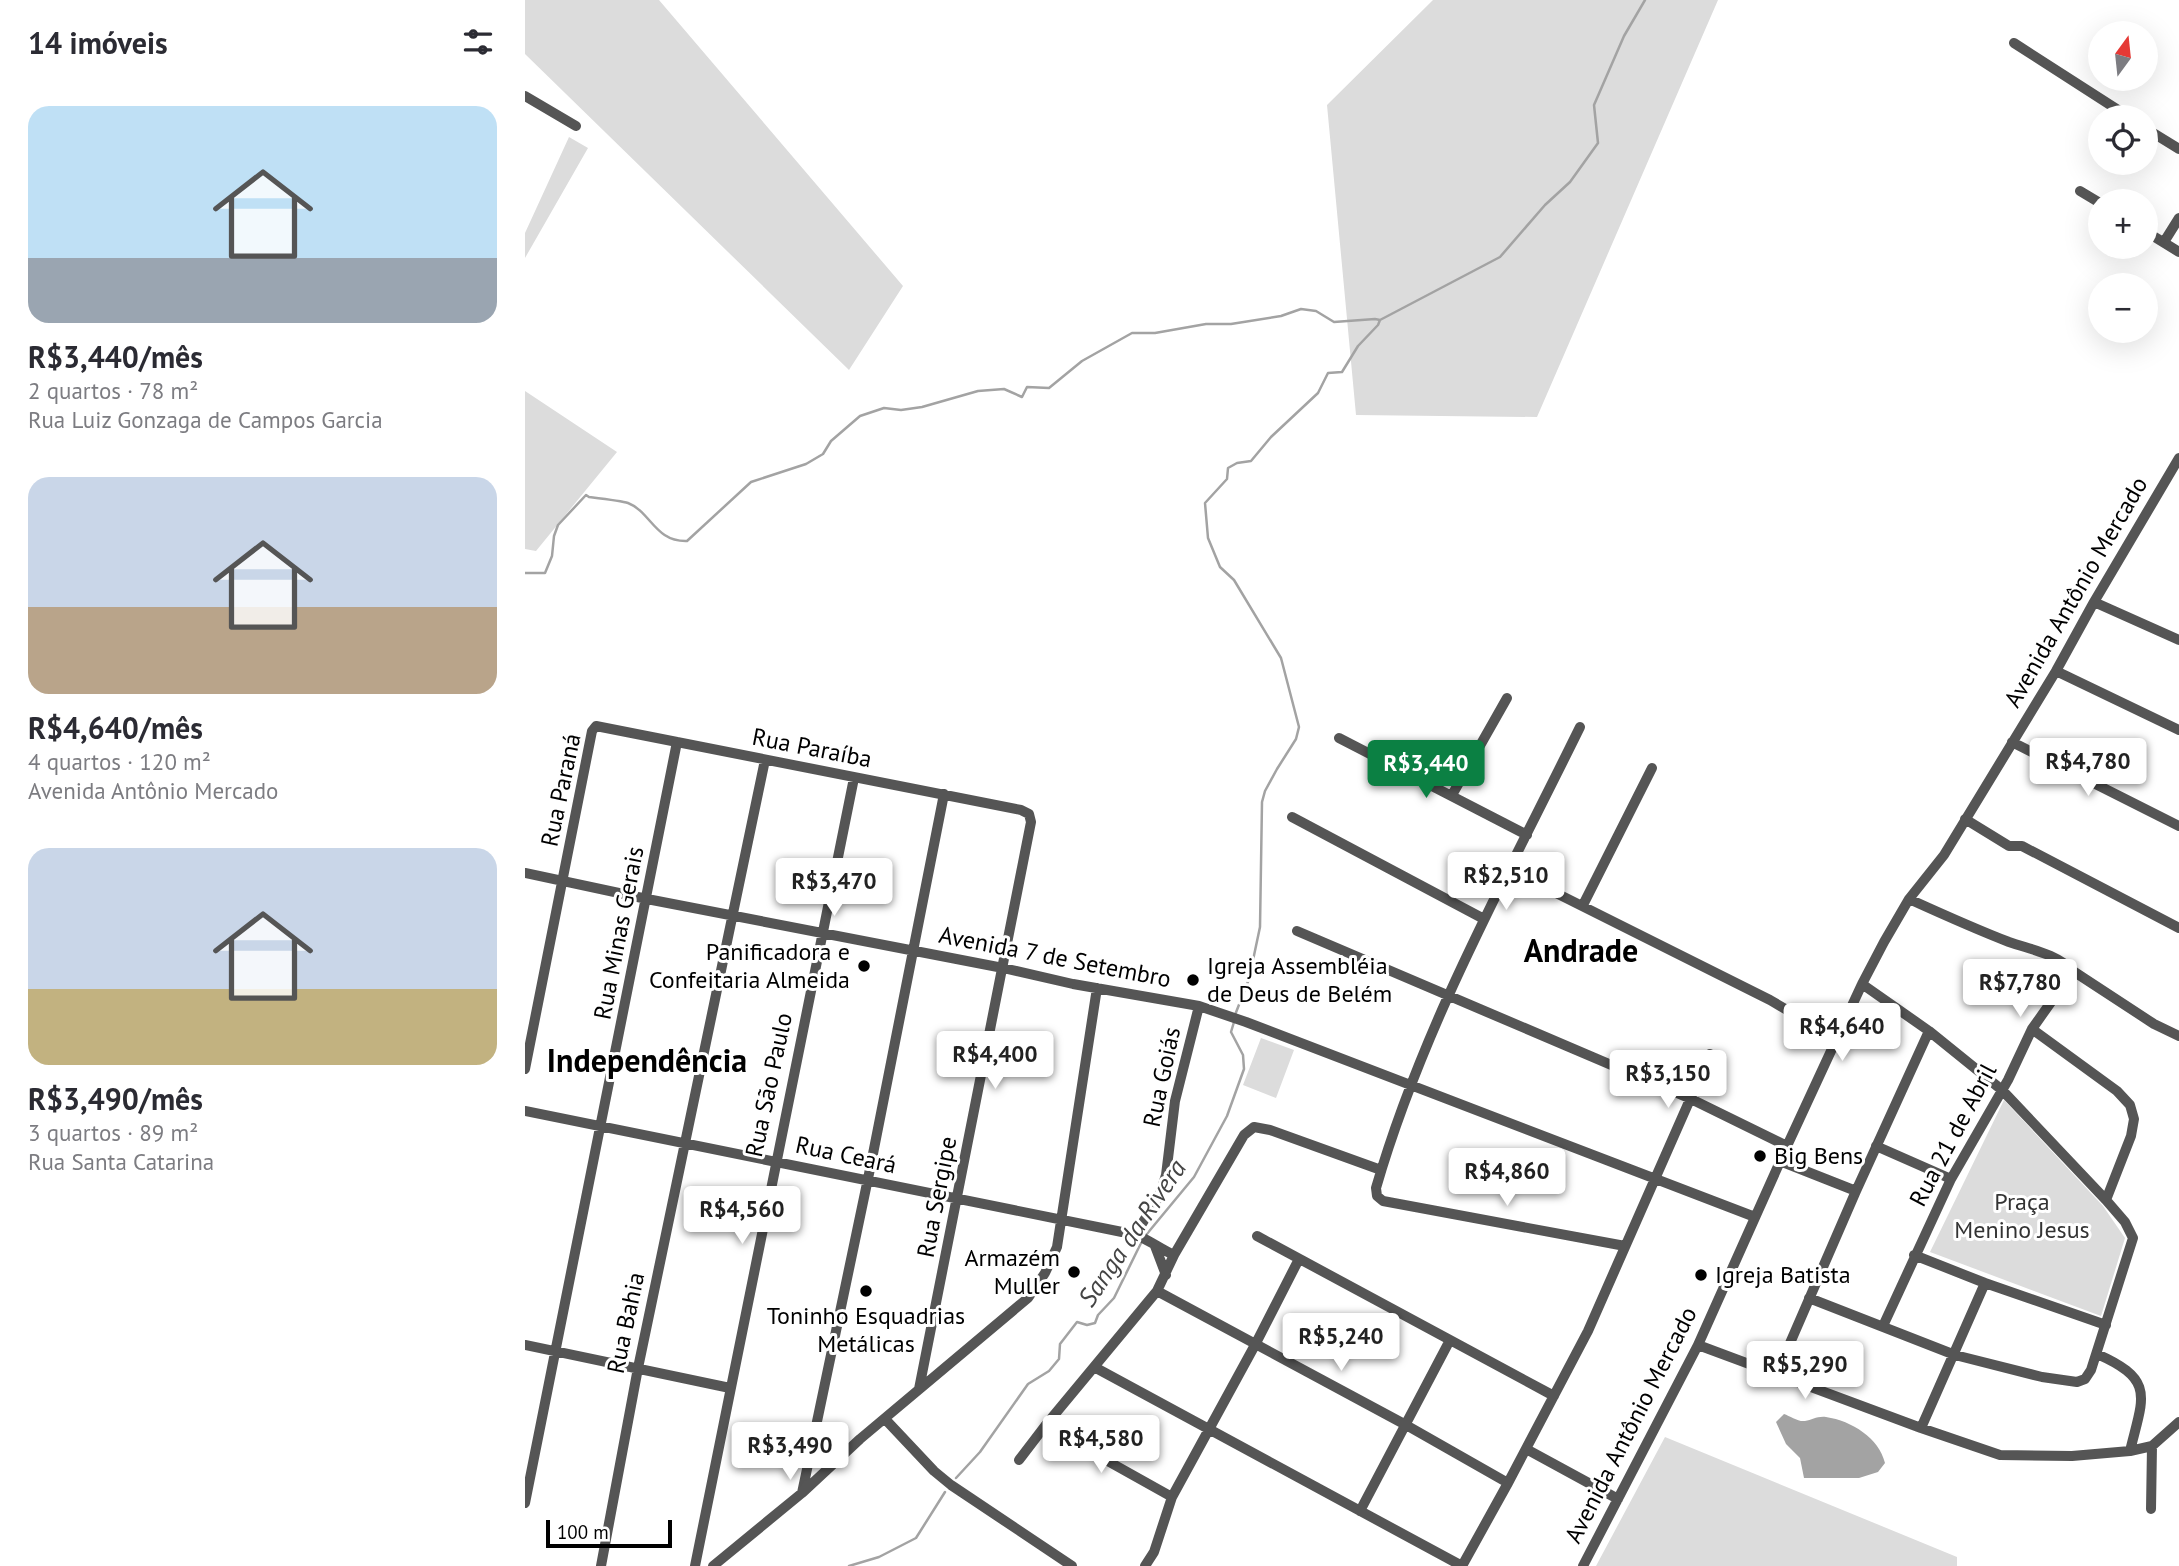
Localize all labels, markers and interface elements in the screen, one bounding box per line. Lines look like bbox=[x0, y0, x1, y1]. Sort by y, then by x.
north arrow bbox=[2088, 21, 2158, 91]
map controls bbox=[2088, 21, 2158, 343]
text: 14 imóveis bbox=[28, 23, 168, 62]
icon: filters bbox=[459, 23, 497, 61]
button: locate bbox=[2088, 105, 2158, 175]
icon: home bbox=[200, 151, 326, 277]
button: + bbox=[2088, 189, 2158, 259]
button: − bbox=[2088, 273, 2158, 343]
text: R$3,440/mês bbox=[28, 337, 203, 376]
text: 2 quartos · 78 m² bbox=[28, 376, 198, 405]
text: Rua Luiz Gonzaga de Campos Garcia bbox=[28, 405, 383, 434]
street label: Avenida Antônio Mercado bbox=[1997, 471, 2154, 713]
icon: home bbox=[200, 522, 326, 648]
text: R$4,640/mês bbox=[28, 708, 203, 747]
street label: Rua Paraíba bbox=[750, 721, 875, 774]
street label: Rua Paraná bbox=[533, 730, 588, 849]
pin: R$4,780 bbox=[2023, 738, 2153, 798]
pin: R$3,440 bbox=[1361, 740, 1491, 800]
text: R$4,780 bbox=[2046, 746, 2130, 775]
text: 4 quartos · 120 m² bbox=[28, 747, 211, 776]
text: R$3,440 bbox=[1384, 748, 1468, 777]
text: Avenida Antônio Mercado bbox=[28, 776, 278, 805]
street label: Rua Minas Gerais bbox=[587, 844, 650, 1022]
pin: R$2,510 bbox=[1441, 852, 1571, 912]
pin: R$3,470 bbox=[769, 858, 899, 918]
text: R$2,510 bbox=[1464, 860, 1548, 889]
text: R$3,470 bbox=[792, 866, 876, 895]
icon: home bbox=[200, 893, 326, 1019]
street label: Avenida 7 de Setembro bbox=[936, 919, 1174, 994]
district label: Andrade bbox=[1524, 929, 1638, 971]
place label: Panificadora e Confeitaria Almeida bbox=[649, 936, 850, 995]
place label: Igreja Assembléia de Deus de Belém bbox=[1207, 950, 1392, 1009]
marker: Panificadora e Confeitaria Almeida bbox=[856, 958, 872, 974]
pin: R$7,780 bbox=[1955, 960, 2085, 1019]
text: R$7,780 bbox=[1979, 967, 2061, 996]
marker: Igreja Assembléia de Deus de Belém bbox=[1185, 972, 1201, 988]
pin: R$4,640 bbox=[1777, 1004, 1907, 1063]
street label: Rua São Paulo bbox=[738, 1010, 799, 1160]
text: R$4,640 bbox=[1800, 1011, 1884, 1040]
street label: Rua Goiás bbox=[1136, 1024, 1187, 1130]
pin: R$4,400 bbox=[930, 1032, 1060, 1091]
district label: Independência bbox=[547, 1039, 747, 1081]
text: R$4,400 bbox=[953, 1039, 1037, 1068]
pin: R$3,150 bbox=[1603, 1050, 1733, 1110]
text: R$3,150 bbox=[1626, 1058, 1710, 1087]
street label: Rua 21 de Abril bbox=[1902, 1058, 2003, 1211]
text: R$3,490/mês bbox=[28, 1079, 203, 1118]
text: 3 quartos · 89 m² bbox=[28, 1118, 198, 1147]
street label: Rua Ceará bbox=[793, 1129, 899, 1180]
street label: Rua Sergipe bbox=[910, 1134, 963, 1260]
place label: Big Bens bbox=[1774, 1140, 1863, 1171]
text: Rua Santa Catarina bbox=[28, 1147, 214, 1176]
pin: R$4,860 bbox=[1442, 1148, 1572, 1208]
marker: Big Bens bbox=[1752, 1148, 1768, 1164]
water label: Sanga da Rivera bbox=[1070, 1153, 1193, 1313]
text: R$4,860 bbox=[1465, 1156, 1549, 1185]
pin: R$4,560 bbox=[677, 1186, 807, 1246]
park label: Praça Menino Jesus bbox=[1954, 1186, 2090, 1245]
text: R$4,560 bbox=[700, 1194, 784, 1223]
place label: Armazém Muller bbox=[964, 1242, 1060, 1301]
place label: Igreja Batista bbox=[1715, 1259, 1851, 1290]
marker: Armazém Muller bbox=[1066, 1264, 1082, 1280]
marker: Igreja Batista bbox=[1693, 1267, 1709, 1283]
street label: Rua Bahia bbox=[600, 1269, 651, 1376]
marker: Toninho Esquadrias Metálicas bbox=[858, 1283, 874, 1299]
place label: Toninho Esquadrias Metálicas bbox=[767, 1300, 965, 1359]
street label: Avenida Antônio Mercado bbox=[1557, 1301, 1704, 1548]
pin: R$5,240 bbox=[1276, 1314, 1406, 1373]
text: R$5,240 bbox=[1299, 1321, 1383, 1350]
pin: R$5,290 bbox=[1740, 1342, 1870, 1401]
text: R$5,290 bbox=[1763, 1349, 1847, 1378]
pin: R$4,580 bbox=[1036, 1416, 1166, 1475]
pin: R$3,490 bbox=[725, 1422, 855, 1482]
text: R$4,580 bbox=[1059, 1423, 1143, 1452]
text: R$3,490 bbox=[748, 1430, 832, 1459]
scale bar bbox=[546, 1517, 672, 1549]
text: 100 m bbox=[557, 1520, 609, 1544]

